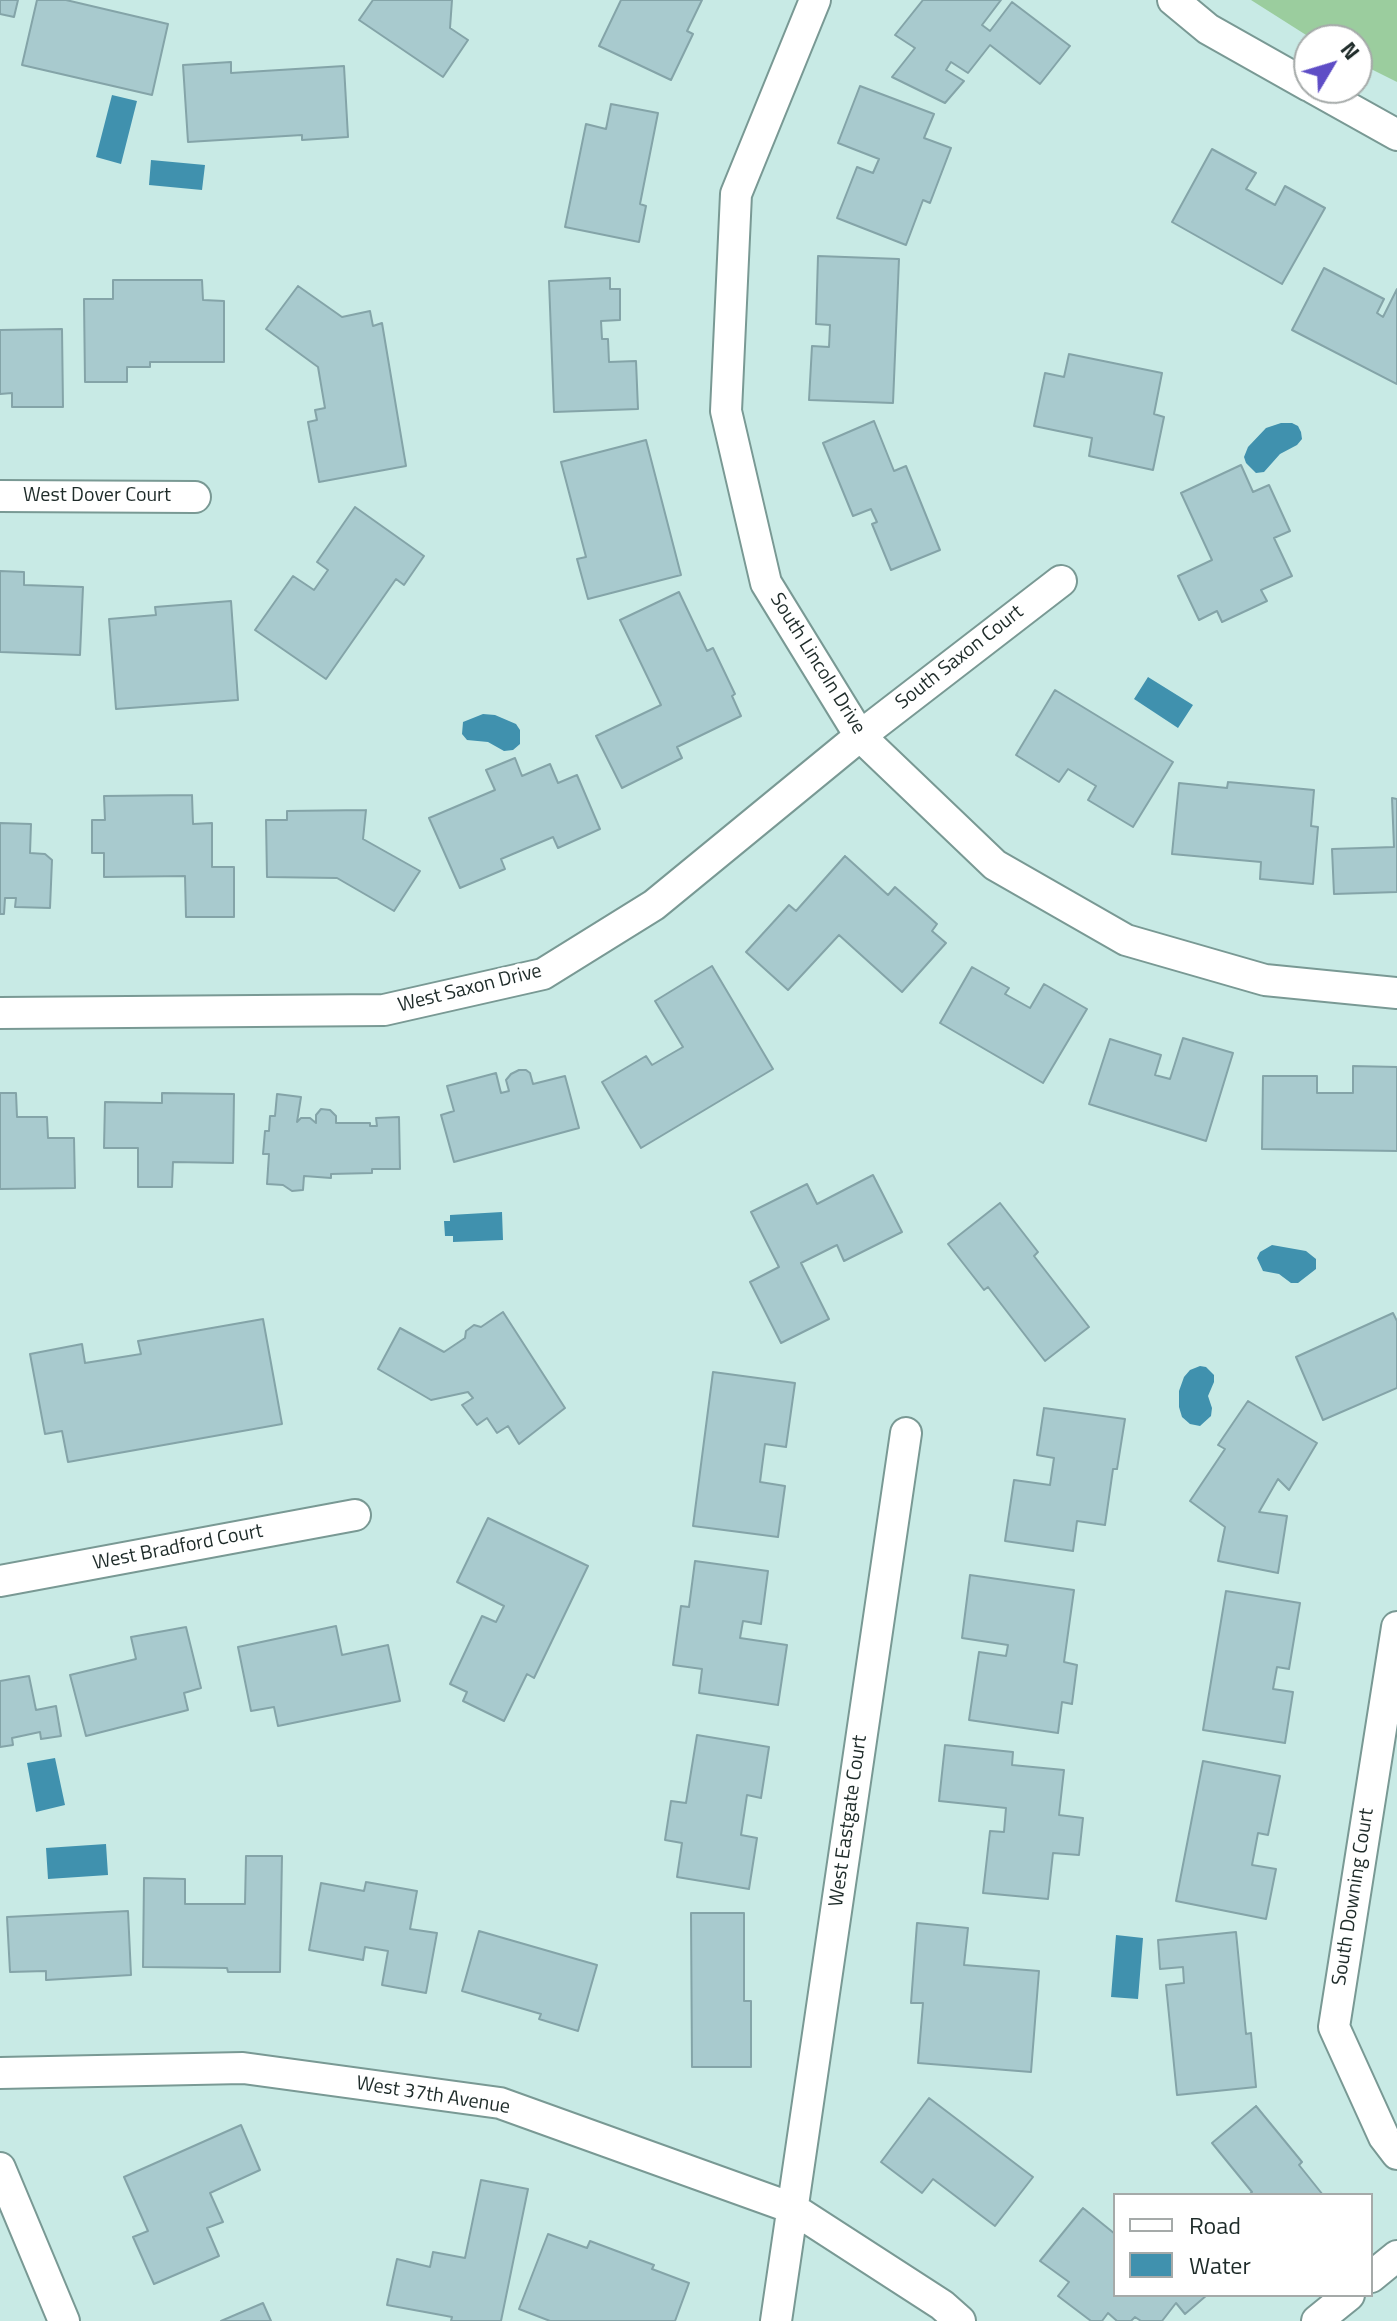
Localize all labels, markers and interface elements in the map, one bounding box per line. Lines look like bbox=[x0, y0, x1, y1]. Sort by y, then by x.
north arrow bbox=[1293, 24, 1373, 104]
text: N bbox=[1332, 34, 1368, 67]
street label: West Dover Court bbox=[23, 484, 171, 508]
street label: South Lincoln Drive bbox=[764, 589, 870, 739]
street label: South Saxon Court bbox=[891, 601, 1029, 715]
street label: West Saxon Drive bbox=[396, 960, 544, 1018]
street label: West Bradford Court bbox=[91, 1520, 265, 1576]
street label: West Eastgate Court bbox=[825, 1734, 873, 1908]
street label: South Downing Court bbox=[1328, 1807, 1380, 1987]
street label: West 37th Avenue bbox=[354, 2072, 512, 2120]
legend bbox=[1113, 2193, 1373, 2297]
text: Road bbox=[1189, 2207, 1241, 2243]
text: Water bbox=[1189, 2247, 1251, 2283]

